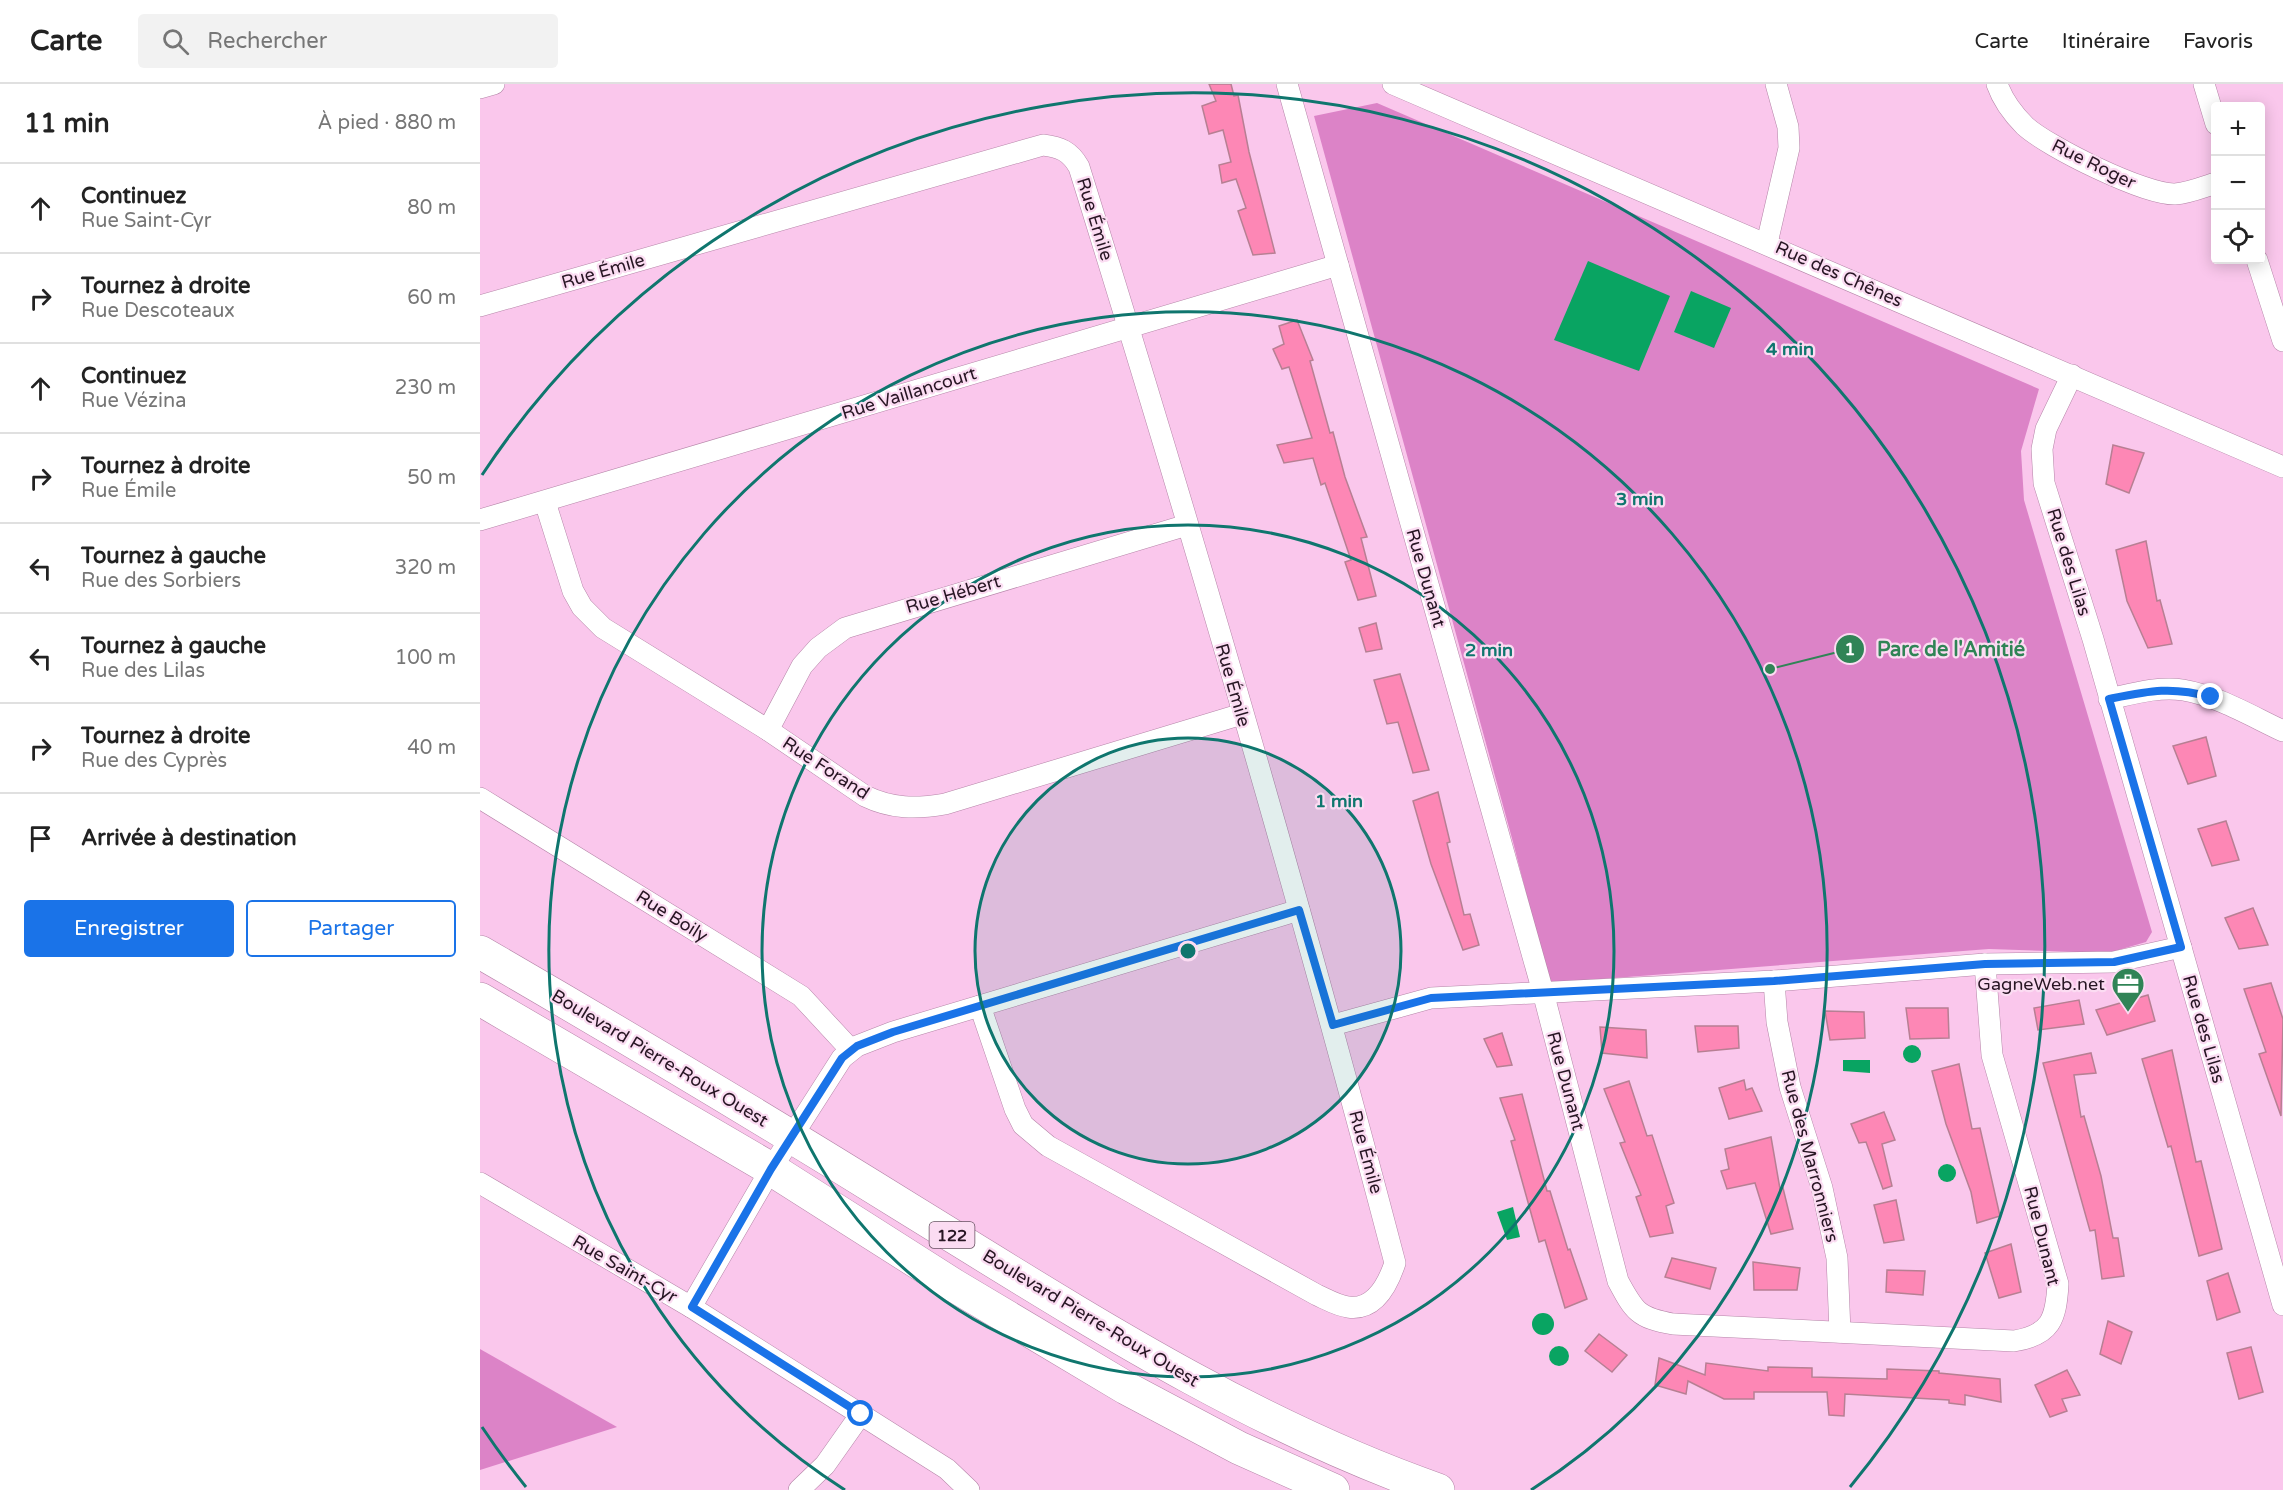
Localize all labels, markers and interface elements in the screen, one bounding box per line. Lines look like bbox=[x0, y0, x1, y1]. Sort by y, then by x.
search box bbox=[138, 14, 558, 68]
text: Carte bbox=[30, 24, 102, 58]
icon: search bbox=[159, 25, 192, 58]
text: Rechercher bbox=[207, 28, 327, 54]
text: Carte bbox=[1975, 29, 2029, 54]
text: Itinéraire bbox=[2062, 29, 2150, 54]
text: Favoris bbox=[2183, 29, 2253, 54]
map controls bbox=[2211, 102, 2265, 264]
button: + bbox=[2211, 102, 2265, 156]
text: 11 min bbox=[24, 108, 110, 139]
text: À pied · 880 m bbox=[318, 111, 456, 135]
street label: Rue Roger bbox=[2048, 134, 2140, 194]
button: − bbox=[2211, 156, 2265, 210]
street label: Rue Émile bbox=[1072, 175, 1118, 263]
text: Continuez bbox=[81, 183, 186, 209]
icon: ahead bbox=[24, 192, 57, 225]
text: 80 m bbox=[407, 196, 456, 220]
text: Rue Saint-Cyr bbox=[81, 209, 212, 233]
button: locate bbox=[2211, 210, 2265, 264]
street label: Rue des Chênes bbox=[1772, 236, 1906, 312]
street label: Rue Émile bbox=[559, 249, 647, 293]
text: Tournez à droite bbox=[81, 273, 250, 299]
icon: right bbox=[24, 282, 57, 315]
text: 60 m bbox=[407, 286, 456, 310]
text: Rue Descoteaux bbox=[81, 299, 235, 323]
text: 4 min bbox=[1766, 338, 1814, 360]
street label: Rue Vaillancourt bbox=[839, 362, 979, 424]
text: Continuez bbox=[81, 363, 186, 389]
icon: ahead bbox=[24, 372, 57, 405]
text: 230 m bbox=[395, 376, 456, 400]
text: Rue Vézina bbox=[81, 389, 186, 413]
text: Tournez à droite bbox=[81, 453, 250, 479]
icon: right bbox=[24, 462, 57, 495]
text: 50 m bbox=[407, 466, 456, 490]
text: Rue Émile bbox=[81, 479, 176, 503]
text: 3 min bbox=[1616, 488, 1664, 510]
street label: Rue des Lilas bbox=[2042, 505, 2096, 619]
street label: Rue Dunant bbox=[1401, 526, 1451, 630]
text: Tournez à gauche bbox=[81, 543, 266, 569]
icon: left bbox=[24, 552, 57, 585]
text: 320 m bbox=[395, 556, 456, 580]
text: Rue des Sorbiers bbox=[81, 569, 241, 593]
street label: Rue Hébert bbox=[903, 570, 1003, 618]
callout: Parc de l'Amitié bbox=[1835, 630, 2037, 668]
text: Tournez à gauche bbox=[81, 633, 266, 659]
text: 1 bbox=[1844, 638, 1856, 660]
text: Parc de l'Amitié bbox=[1877, 638, 2025, 662]
text: 2 min bbox=[1465, 639, 1513, 661]
street label: Rue Émile bbox=[1211, 641, 1255, 729]
icon: left bbox=[24, 642, 57, 675]
text: 100 m bbox=[395, 646, 456, 670]
text: Rue des Lilas bbox=[81, 659, 205, 683]
route end bbox=[2197, 683, 2223, 709]
text: Tournez à droite bbox=[81, 723, 250, 749]
icon: right bbox=[24, 732, 57, 765]
street label: Rue Forand bbox=[778, 732, 874, 804]
text: 40 m bbox=[407, 736, 456, 760]
text: Rue des Cyprès bbox=[81, 749, 227, 773]
text: 1 min bbox=[1315, 790, 1363, 812]
icon: arrive bbox=[24, 822, 57, 855]
text: Arrivée à destination bbox=[81, 825, 297, 851]
street label: Rue Boily bbox=[632, 885, 712, 947]
button: Enregistrer bbox=[24, 900, 234, 957]
button: Partager bbox=[246, 900, 456, 957]
centre of rings bbox=[1178, 941, 1198, 961]
office icon: GagneWeb.net bbox=[2110, 966, 2146, 1013]
street label: Rue des Lilas bbox=[2178, 972, 2230, 1086]
place label: GagneWeb.net bbox=[1977, 973, 2105, 995]
street label: Boulevard Pierre-Roux Ouest bbox=[548, 985, 772, 1132]
street label: Rue Dunant bbox=[1542, 1029, 1590, 1133]
street label: Rue des Marronniers bbox=[1776, 1067, 1844, 1245]
street label: Rue Émile bbox=[1344, 1108, 1388, 1196]
street label: Rue Dunant bbox=[2019, 1184, 2065, 1288]
road number: 122 bbox=[930, 1222, 974, 1248]
street label: Rue Saint-Cyr bbox=[569, 1230, 681, 1308]
street label: Boulevard Pierre-Roux Ouest bbox=[979, 1245, 1203, 1392]
route start bbox=[847, 1400, 873, 1426]

